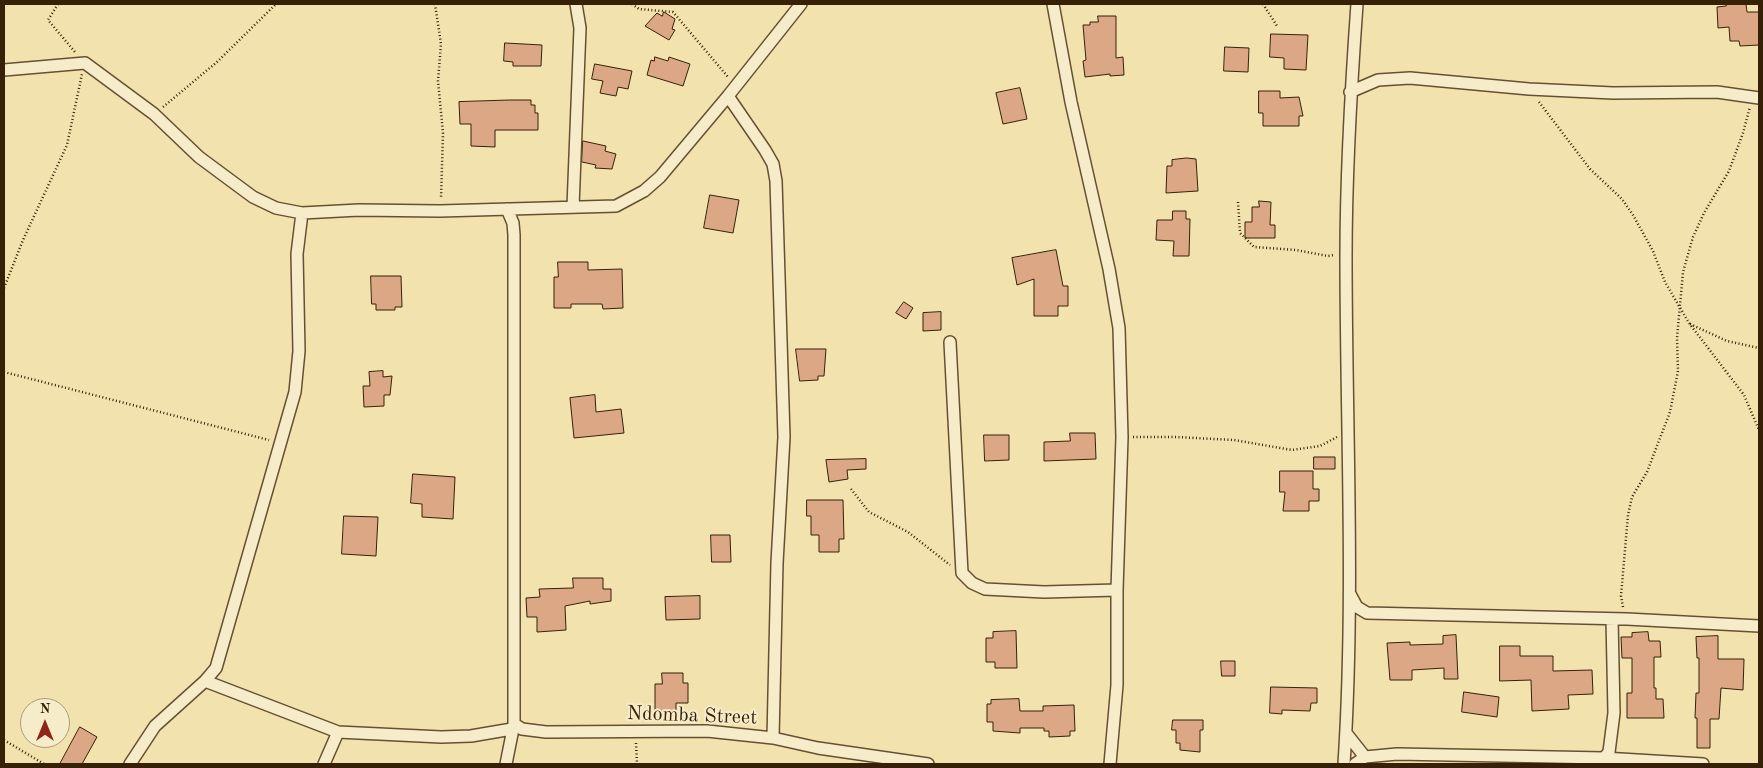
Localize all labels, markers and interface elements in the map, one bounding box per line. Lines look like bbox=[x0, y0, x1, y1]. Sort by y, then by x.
north arrow bbox=[20, 698, 70, 748]
text: N bbox=[40, 702, 50, 716]
street label: Ndomba Street bbox=[626, 702, 758, 730]

